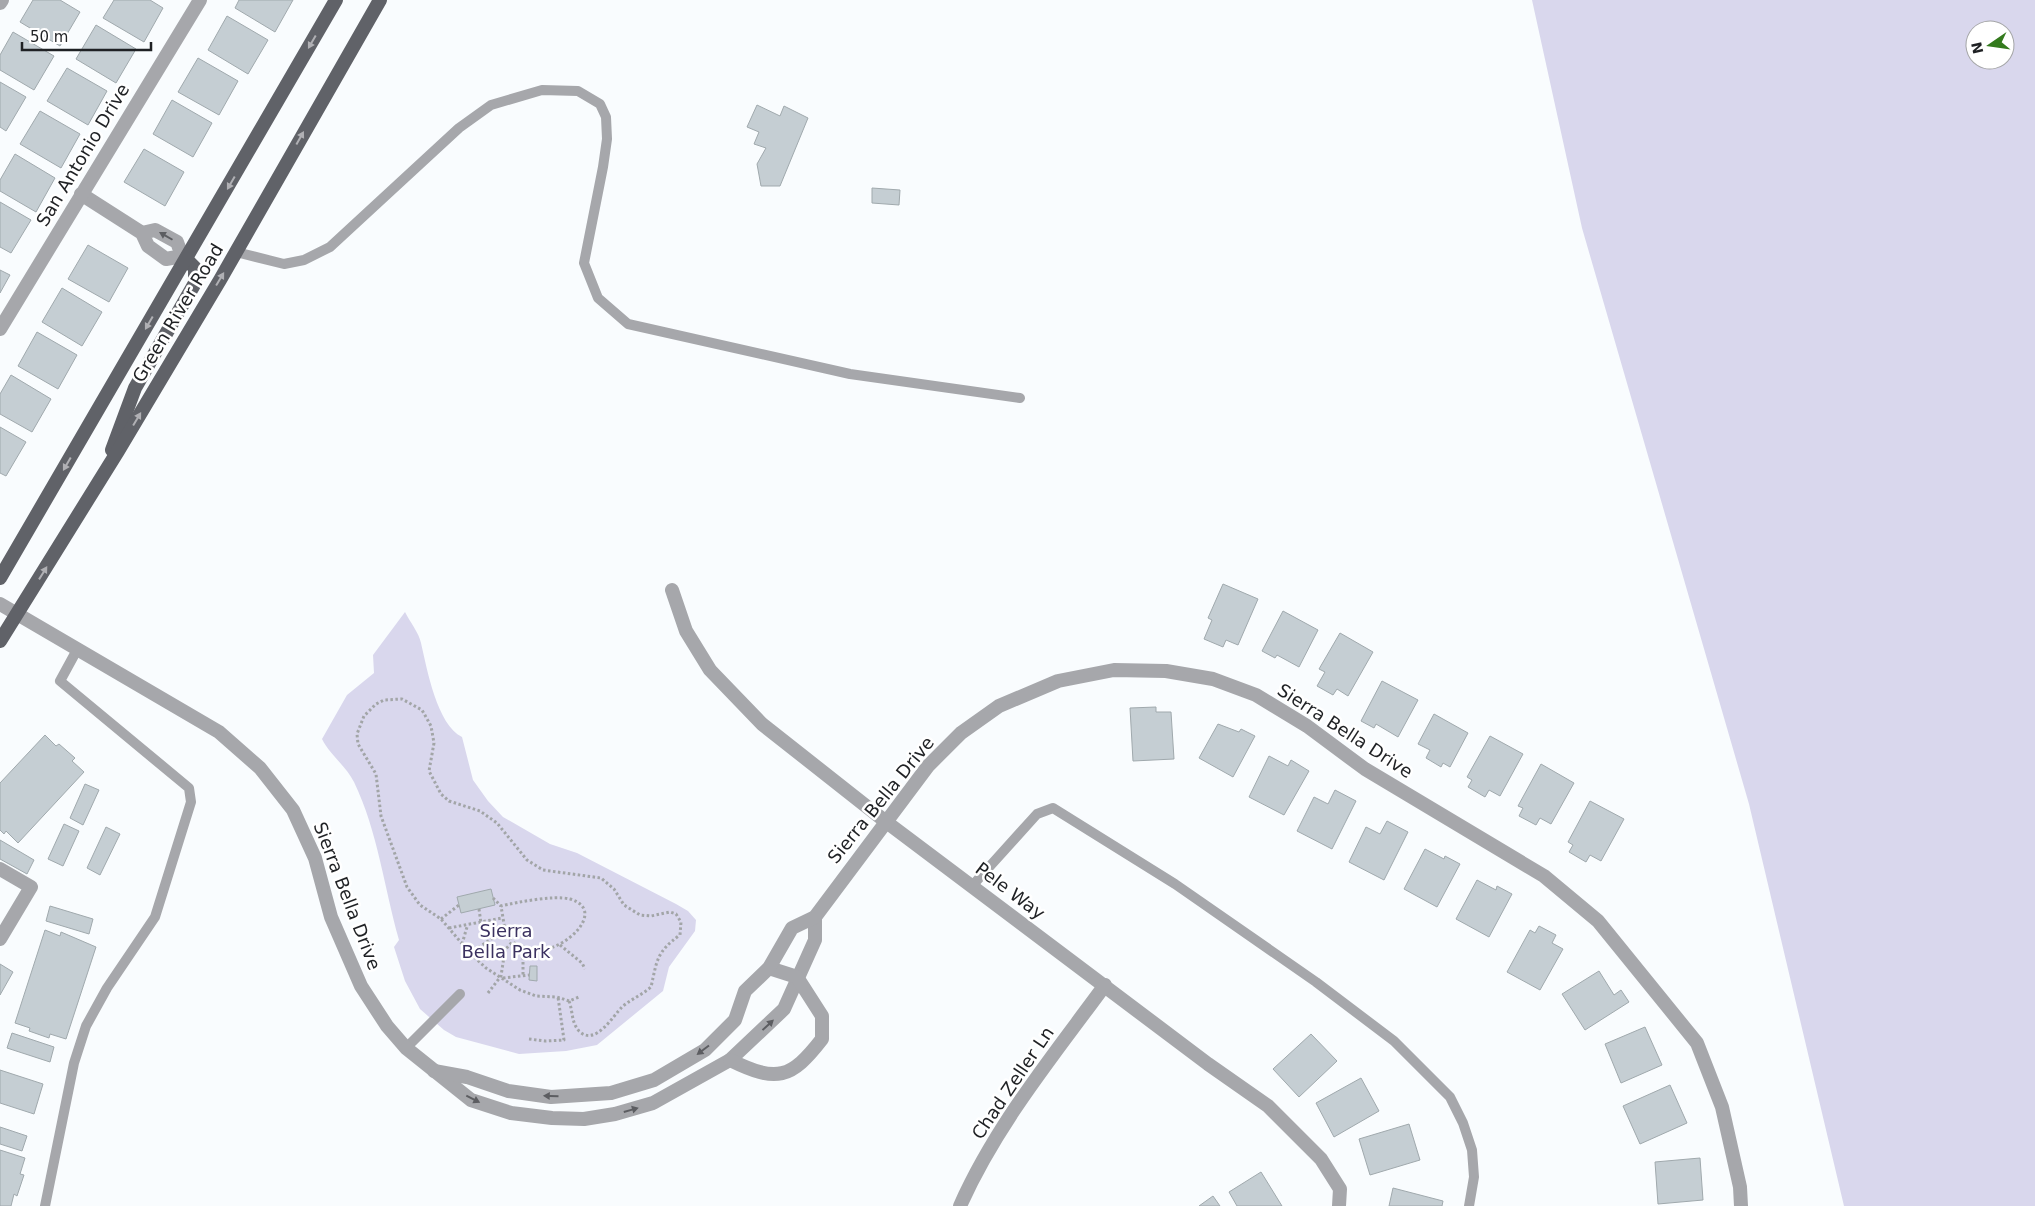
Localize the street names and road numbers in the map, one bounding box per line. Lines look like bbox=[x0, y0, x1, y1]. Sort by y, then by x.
street label: San Antonio Drive bbox=[32, 80, 133, 230]
street label: Green River Road bbox=[128, 240, 227, 386]
street label: Sierra Bella Drive bbox=[1274, 679, 1417, 782]
street label: Sierra Bella Drive bbox=[823, 732, 938, 867]
street label: Sierra Bella Drive bbox=[310, 819, 385, 973]
street label: Pele Way bbox=[971, 858, 1049, 924]
street label: Chad Zeller Ln bbox=[967, 1022, 1058, 1143]

